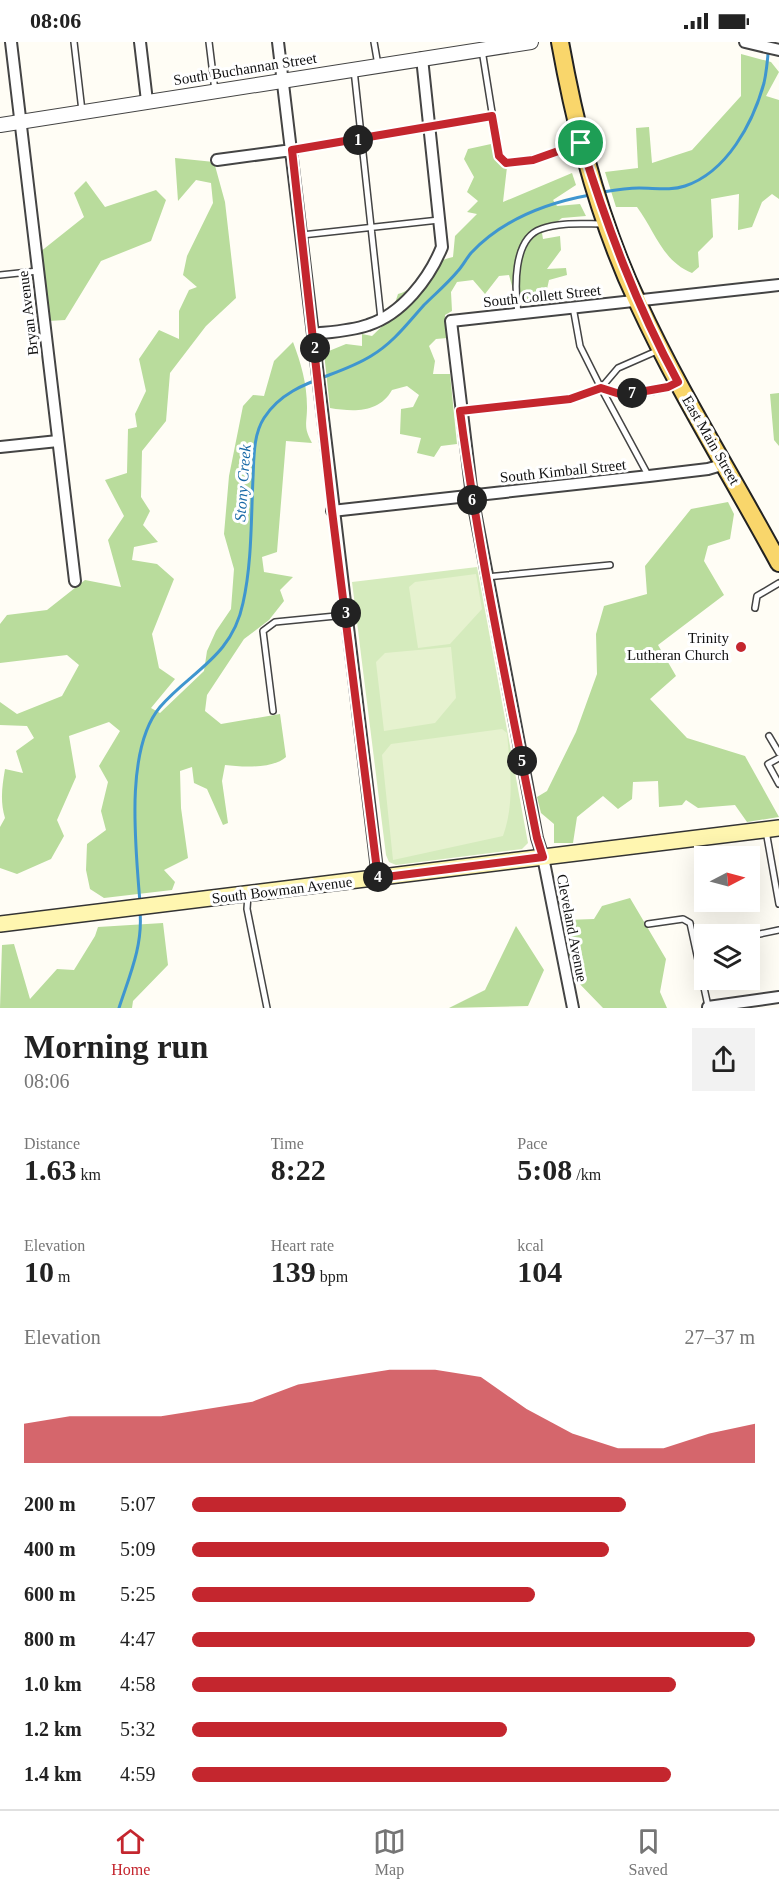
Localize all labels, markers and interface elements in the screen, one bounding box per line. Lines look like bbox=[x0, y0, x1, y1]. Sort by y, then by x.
text: 08:06 bbox=[30, 8, 81, 33]
street label: South Buchannan Street bbox=[172, 50, 319, 88]
pin bbox=[555, 117, 606, 168]
pin: 1 bbox=[343, 125, 373, 155]
icon: arrive bbox=[564, 126, 597, 159]
text: 1 bbox=[354, 131, 362, 148]
street label: Bryan Avenue bbox=[15, 269, 41, 356]
street label: South Collett Street bbox=[482, 282, 602, 310]
pin: 2 bbox=[300, 333, 330, 363]
text: 2 bbox=[311, 339, 319, 356]
pin: 7 bbox=[617, 378, 647, 408]
text: 7 bbox=[628, 384, 636, 401]
street label: East Main Street bbox=[679, 393, 743, 488]
water label: Stony Creek bbox=[231, 443, 255, 522]
street label: South Kimball Street bbox=[499, 456, 628, 486]
pin: 6 bbox=[457, 485, 487, 515]
text: 6 bbox=[468, 491, 476, 508]
pin: 3 bbox=[331, 598, 361, 628]
text: 3 bbox=[342, 604, 350, 621]
place label: Trinity Lutheran Church bbox=[627, 630, 729, 663]
marker: Trinity Lutheran Church bbox=[734, 640, 748, 654]
pin: 5 bbox=[507, 746, 537, 776]
text: 5 bbox=[518, 752, 526, 769]
north arrow bbox=[694, 846, 760, 912]
map controls bbox=[694, 846, 760, 990]
pin: 4 bbox=[363, 862, 393, 892]
text: 4 bbox=[374, 868, 382, 885]
street label: South Bowman Avenue bbox=[211, 873, 353, 907]
street label: Cleveland Avenue bbox=[554, 873, 590, 983]
button: layers bbox=[694, 924, 760, 990]
button: share bbox=[692, 1028, 755, 1091]
text: Morning run bbox=[24, 1029, 208, 1065]
text: 08:06 bbox=[24, 1070, 70, 1092]
text: Distance bbox=[24, 1135, 80, 1152]
text: Time bbox=[271, 1135, 304, 1152]
text: Pace bbox=[517, 1135, 548, 1152]
text: 1.63 bbox=[24, 1153, 77, 1186]
text: 8:22 bbox=[271, 1153, 326, 1186]
text: 5:08 bbox=[517, 1153, 572, 1186]
text: km bbox=[77, 1166, 101, 1183]
text: /km bbox=[572, 1166, 601, 1183]
text: Elevation bbox=[24, 1237, 85, 1254]
text: Heart rate bbox=[271, 1237, 334, 1254]
text: kcal bbox=[517, 1237, 544, 1254]
text: 10 bbox=[24, 1255, 54, 1288]
text: 139 bbox=[271, 1255, 316, 1288]
text: 104 bbox=[517, 1255, 562, 1288]
text: m bbox=[54, 1268, 70, 1285]
text: bpm bbox=[316, 1268, 348, 1285]
text: Elevation bbox=[24, 1326, 101, 1348]
text: 27–37 m bbox=[684, 1326, 755, 1348]
text: 200 m bbox=[24, 1493, 76, 1515]
text: 5:07 bbox=[120, 1493, 156, 1515]
text: 400 m bbox=[24, 1538, 76, 1560]
text: 5:09 bbox=[120, 1538, 156, 1560]
text: 600 m bbox=[24, 1583, 76, 1605]
text: 5:25 bbox=[120, 1583, 156, 1605]
text: 800 m bbox=[24, 1628, 76, 1650]
text: 4:47 bbox=[120, 1628, 156, 1650]
text: 1.0 km bbox=[24, 1673, 82, 1695]
text: 4:58 bbox=[120, 1673, 156, 1695]
text: 1.2 km bbox=[24, 1718, 82, 1740]
text: 5:32 bbox=[120, 1718, 156, 1740]
text: 1.4 km bbox=[24, 1763, 82, 1785]
text: 4:59 bbox=[120, 1763, 156, 1785]
tab: Home bbox=[111, 1825, 150, 1879]
tab: Map bbox=[373, 1825, 406, 1879]
tab: Saved bbox=[629, 1825, 668, 1879]

